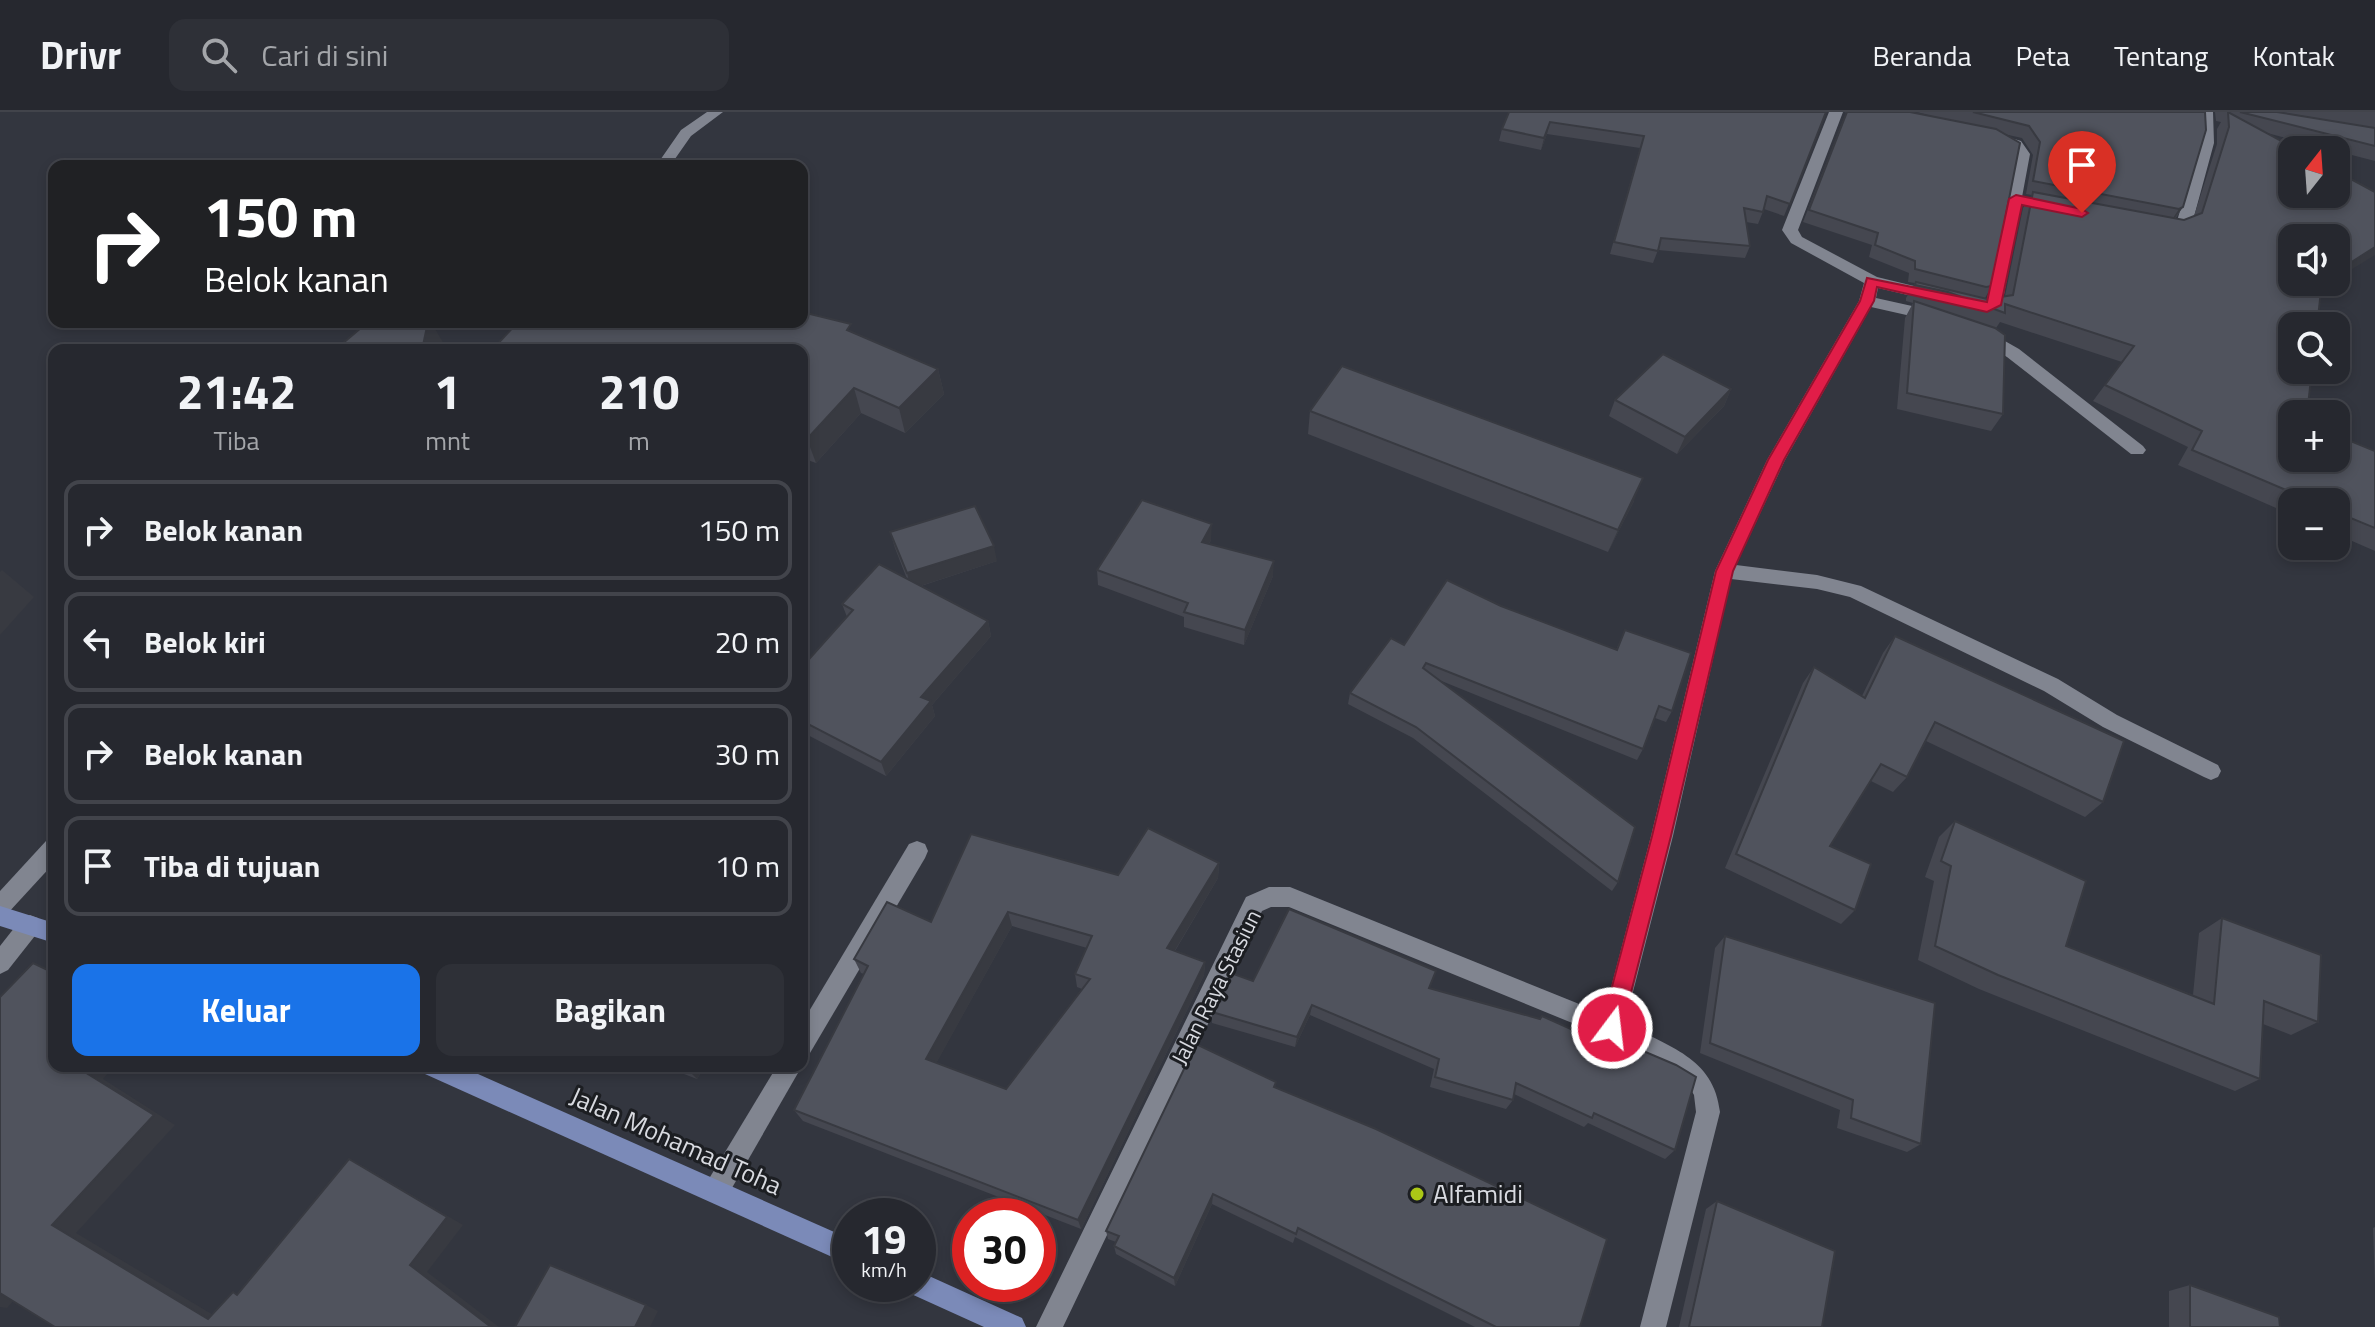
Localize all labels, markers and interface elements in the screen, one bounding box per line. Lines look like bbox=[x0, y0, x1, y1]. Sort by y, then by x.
search box bbox=[169, 19, 729, 91]
text: Drivr bbox=[40, 26, 121, 84]
text: Cari di sini bbox=[261, 32, 388, 78]
icon: search bbox=[197, 33, 241, 77]
text: Beranda bbox=[1873, 34, 1972, 77]
text: Peta bbox=[2016, 34, 2070, 77]
text: Tentang bbox=[2114, 34, 2208, 77]
text: Kontak bbox=[2252, 34, 2335, 77]
pin bbox=[2048, 131, 2116, 213]
north arrow bbox=[2278, 136, 2350, 208]
map controls bbox=[2278, 136, 2350, 560]
icon: arrive bbox=[2060, 143, 2104, 187]
text: 150 m bbox=[204, 174, 357, 259]
icon: right bbox=[72, 192, 176, 296]
button: sound bbox=[2278, 224, 2350, 296]
text: Belok kanan bbox=[204, 251, 389, 306]
button: search bbox=[2278, 312, 2350, 384]
text: 21:42 bbox=[177, 355, 297, 428]
text: 1 bbox=[434, 355, 461, 428]
text: 210 bbox=[599, 355, 679, 428]
button: + bbox=[2278, 400, 2350, 472]
text: Tiba bbox=[214, 421, 260, 460]
text: mnt bbox=[425, 421, 470, 460]
text: m bbox=[628, 421, 650, 460]
button: − bbox=[2278, 488, 2350, 560]
text: Belok kanan bbox=[144, 507, 303, 553]
text: 150 m bbox=[698, 507, 780, 553]
icon: right bbox=[76, 508, 120, 552]
text: Belok kiri bbox=[144, 619, 266, 665]
text: 20 m bbox=[715, 619, 780, 665]
icon: left bbox=[76, 620, 120, 664]
text: Belok kanan bbox=[144, 731, 303, 777]
text: 30 m bbox=[715, 731, 780, 777]
icon: right bbox=[76, 732, 120, 776]
text: Tiba di tujuan bbox=[144, 843, 320, 889]
text: 10 m bbox=[715, 843, 780, 889]
icon: arrive bbox=[76, 844, 120, 888]
street label: Jalan Raya Stasiun bbox=[1162, 904, 1270, 1070]
button: Keluar bbox=[72, 964, 420, 1056]
button: Bagikan bbox=[436, 964, 784, 1056]
position arrow bbox=[1570, 986, 1654, 1070]
street label: Jalan Mohamad Toha bbox=[564, 1076, 788, 1205]
place label: Alfamidi bbox=[1433, 1174, 1523, 1213]
marker: Alfamidi bbox=[1408, 1185, 1426, 1203]
speed limit sign: 30 bbox=[952, 1198, 1056, 1302]
text: 19 bbox=[862, 1209, 906, 1270]
text: km/h bbox=[861, 1254, 907, 1285]

